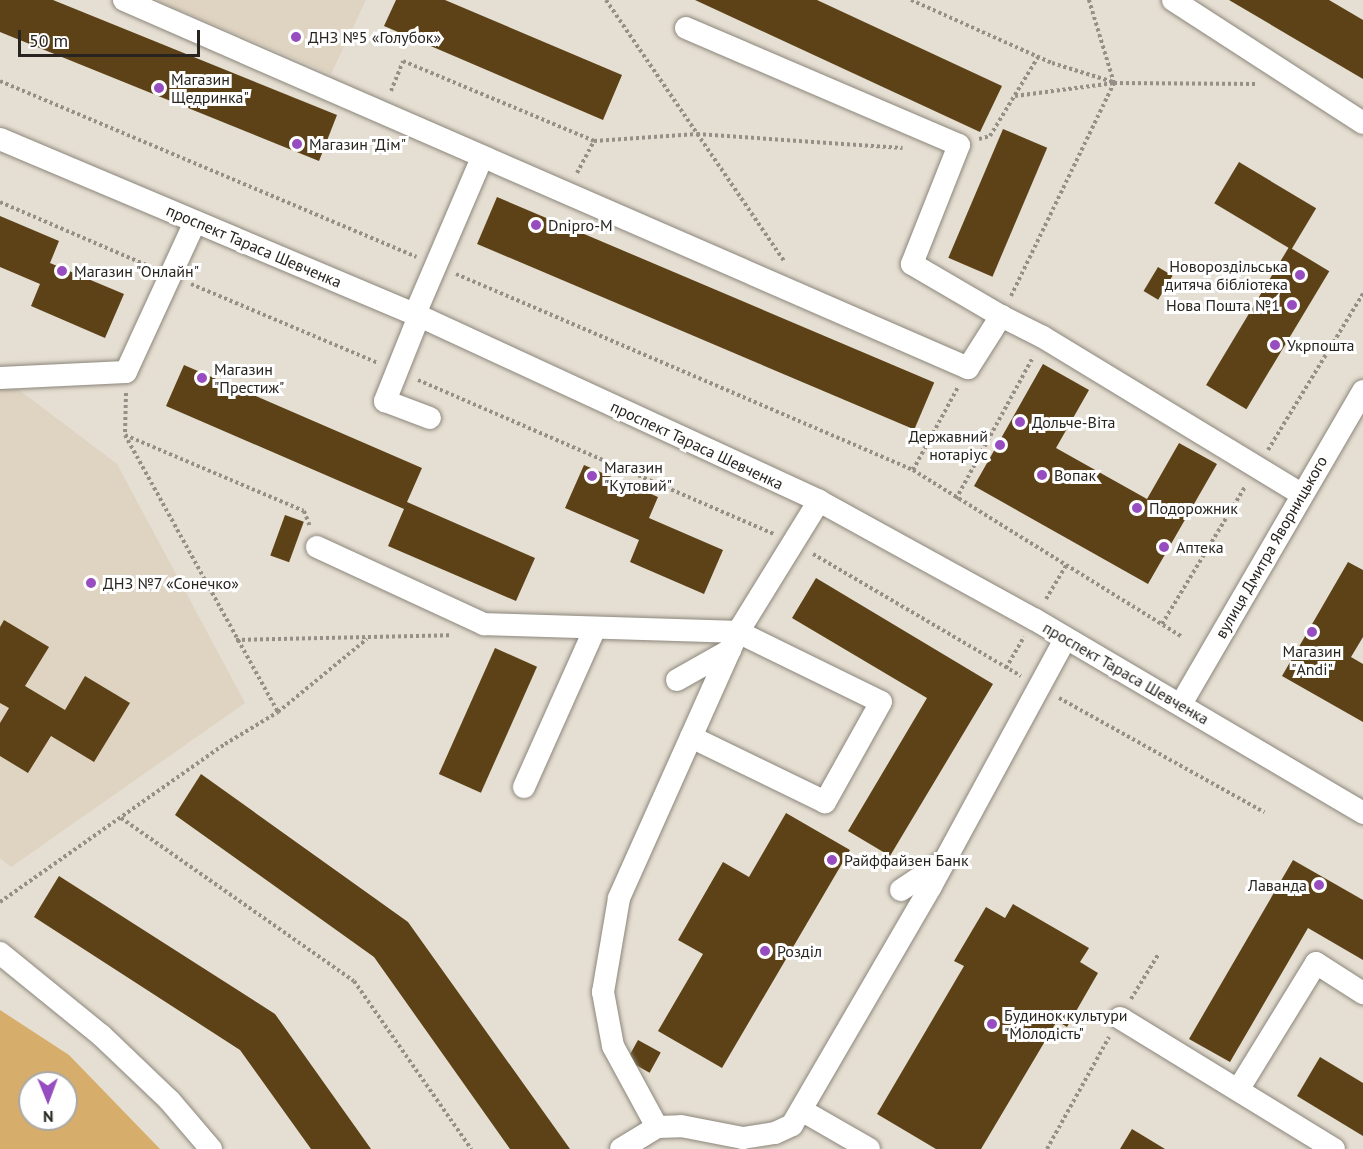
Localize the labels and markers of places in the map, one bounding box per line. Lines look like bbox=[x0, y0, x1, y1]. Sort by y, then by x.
place label: ДНЗ №5 «Голубок» bbox=[308, 27, 441, 47]
marker: ДНЗ №5 «Голубок» bbox=[289, 30, 303, 44]
place label: Магазин Щедринка" bbox=[171, 69, 249, 107]
marker: Магазин Щедринка" bbox=[152, 81, 166, 95]
place label: Магазин "Дім" bbox=[309, 134, 407, 154]
marker: Магазин "Дім" bbox=[290, 137, 304, 151]
place label: Dnipro-M bbox=[548, 215, 613, 235]
marker: Dnipro-M bbox=[529, 218, 543, 232]
place label: Новороздільська дитяча бібліотека bbox=[1165, 256, 1288, 294]
place label: Магазин "Онлайн" bbox=[74, 261, 200, 281]
marker: Магазин "Онлайн" bbox=[55, 264, 69, 278]
marker: Новороздільська дитяча бібліотека bbox=[1293, 268, 1307, 282]
place label: Нова Пошта №1 bbox=[1166, 295, 1280, 315]
marker: Нова Пошта №1 bbox=[1285, 298, 1299, 312]
place label: Укрпошта bbox=[1287, 335, 1355, 355]
marker: Укрпошта bbox=[1268, 338, 1282, 352]
place label: Магазин "Престиж" bbox=[214, 359, 284, 397]
marker: Магазин "Престиж" bbox=[195, 371, 209, 385]
place label: Дольче-Віта bbox=[1032, 412, 1115, 432]
marker: Дольче-Віта bbox=[1013, 415, 1027, 429]
place label: Державний нотаріус bbox=[908, 426, 988, 464]
marker: Державний нотаріус bbox=[993, 438, 1007, 452]
place label: Магазин "Кутовий" bbox=[604, 457, 672, 495]
place label: Вопак bbox=[1054, 465, 1096, 485]
marker: Вопак bbox=[1035, 468, 1049, 482]
marker: Магазин "Кутовий" bbox=[585, 469, 599, 483]
place label: Подорожник bbox=[1149, 498, 1238, 518]
marker: Подорожник bbox=[1130, 501, 1144, 515]
place label: Аптека bbox=[1176, 537, 1224, 557]
marker: Аптека bbox=[1157, 540, 1171, 554]
place label: ДНЗ №7 «Сонечко» bbox=[103, 573, 240, 593]
marker: ДНЗ №7 «Сонечко» bbox=[84, 576, 98, 590]
marker: Магазин "Andi" bbox=[1305, 625, 1319, 639]
place label: Магазин "Andi" bbox=[1283, 641, 1341, 679]
place label: Райффайзен Банк bbox=[844, 850, 969, 870]
marker: Райффайзен Банк bbox=[825, 853, 839, 867]
place label: Лаванда bbox=[1248, 875, 1307, 895]
marker: Лаванда bbox=[1312, 878, 1326, 892]
place label: Розділ bbox=[777, 941, 822, 961]
marker: Розділ bbox=[758, 944, 772, 958]
place label: Будинок культури "Молодість" bbox=[1004, 1005, 1128, 1043]
marker: Будинок культури "Молодість" bbox=[985, 1017, 999, 1031]

